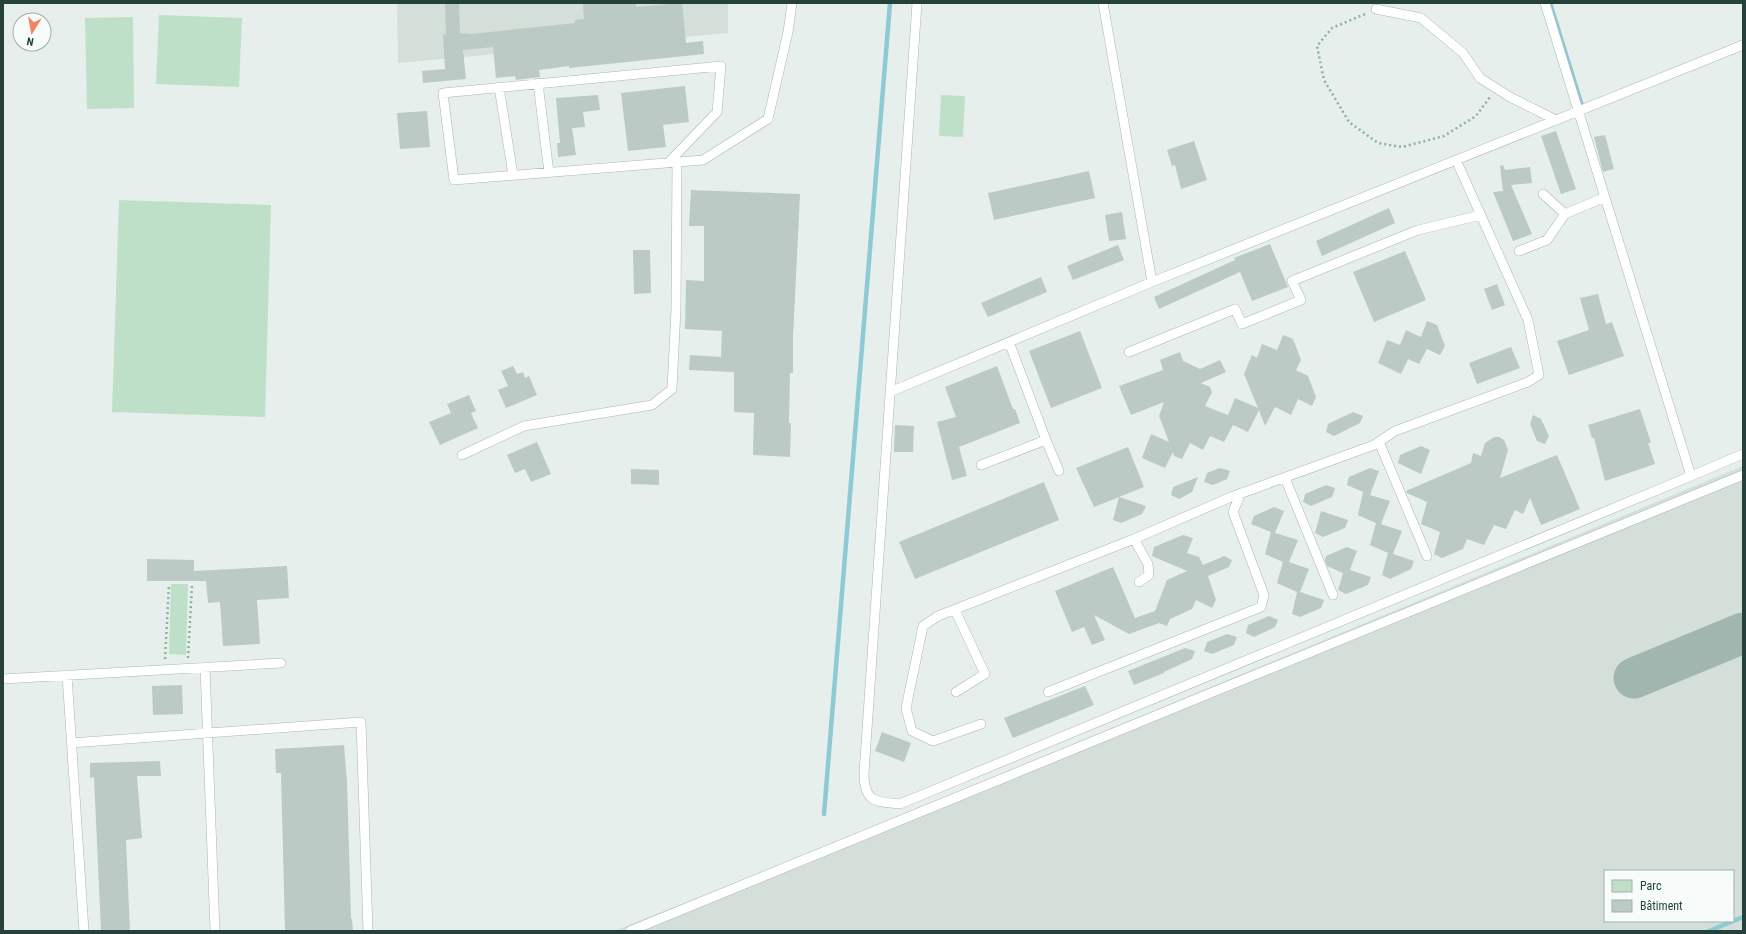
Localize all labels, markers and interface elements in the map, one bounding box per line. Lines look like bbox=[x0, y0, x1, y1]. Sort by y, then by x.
north arrow bbox=[12, 12, 52, 52]
text: N bbox=[25, 34, 35, 48]
legend bbox=[1604, 870, 1734, 922]
text: Parc bbox=[1640, 879, 1662, 893]
text: Bâtiment bbox=[1640, 899, 1683, 913]

